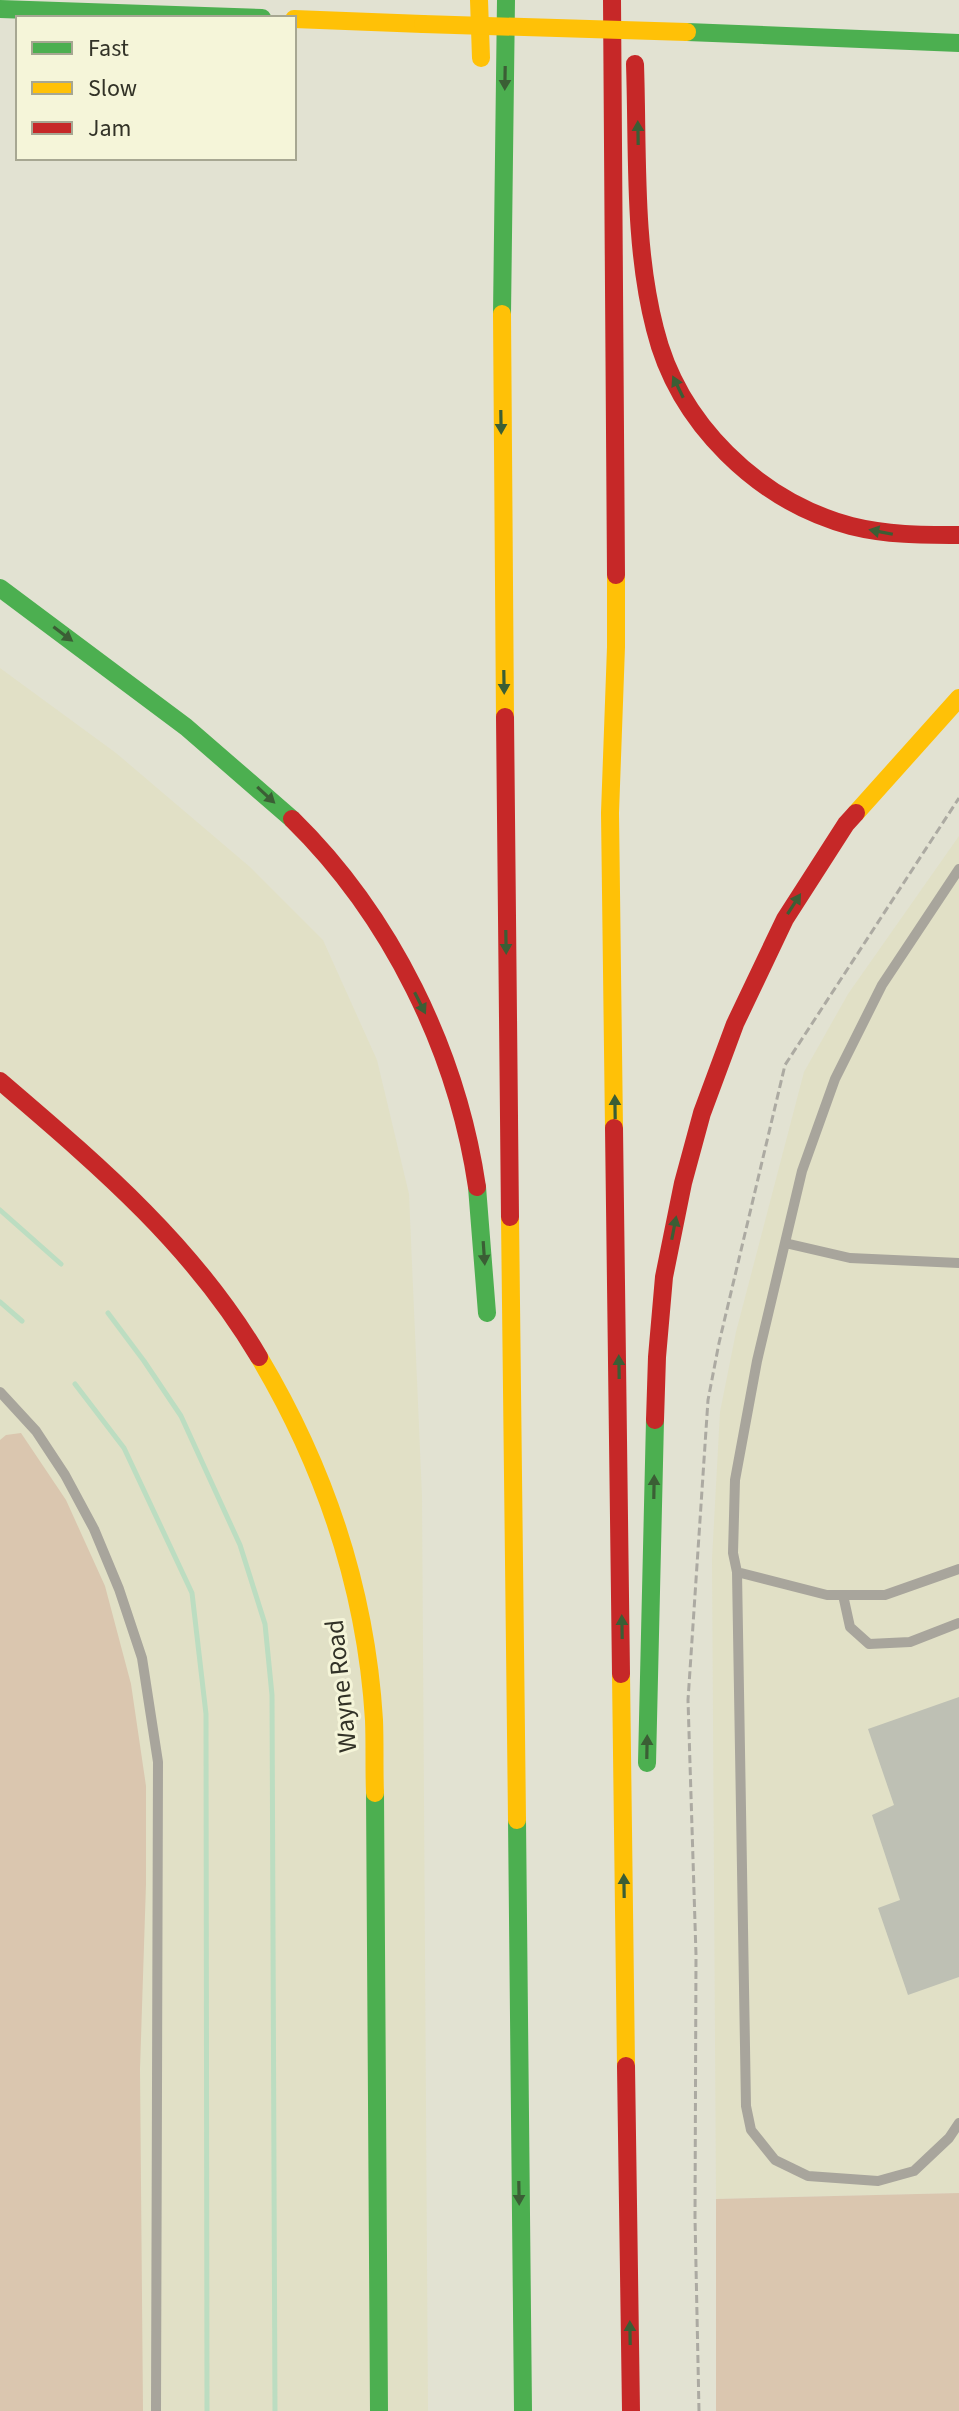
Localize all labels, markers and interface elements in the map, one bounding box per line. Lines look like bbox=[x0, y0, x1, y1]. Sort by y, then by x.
legend bbox=[16, 16, 296, 160]
text: Fast bbox=[88, 31, 129, 66]
one-way arrow bbox=[499, 66, 511, 91]
text: Slow bbox=[88, 71, 137, 106]
text: Jam bbox=[88, 111, 132, 146]
one-way arrow bbox=[632, 120, 644, 145]
one-way arrow bbox=[671, 375, 685, 398]
one-way arrow bbox=[495, 410, 507, 435]
one-way arrow bbox=[869, 525, 894, 538]
one-way arrow bbox=[52, 626, 73, 642]
one-way arrow bbox=[498, 670, 510, 695]
one-way arrow bbox=[257, 786, 276, 804]
one-way arrow bbox=[786, 894, 801, 915]
one-way arrow bbox=[500, 930, 512, 955]
one-way arrow bbox=[413, 991, 427, 1014]
one-way arrow bbox=[609, 1094, 621, 1119]
one-way arrow bbox=[668, 1216, 681, 1241]
one-way arrow bbox=[477, 1241, 490, 1266]
one-way arrow bbox=[613, 1354, 625, 1379]
one-way arrow bbox=[647, 1474, 660, 1499]
one-way arrow bbox=[615, 1614, 628, 1639]
street label: Wayne Road bbox=[316, 1618, 366, 1754]
one-way arrow bbox=[641, 1734, 653, 1759]
one-way arrow bbox=[618, 1873, 631, 1898]
one-way arrow bbox=[513, 2181, 525, 2206]
one-way arrow bbox=[624, 2320, 636, 2345]

